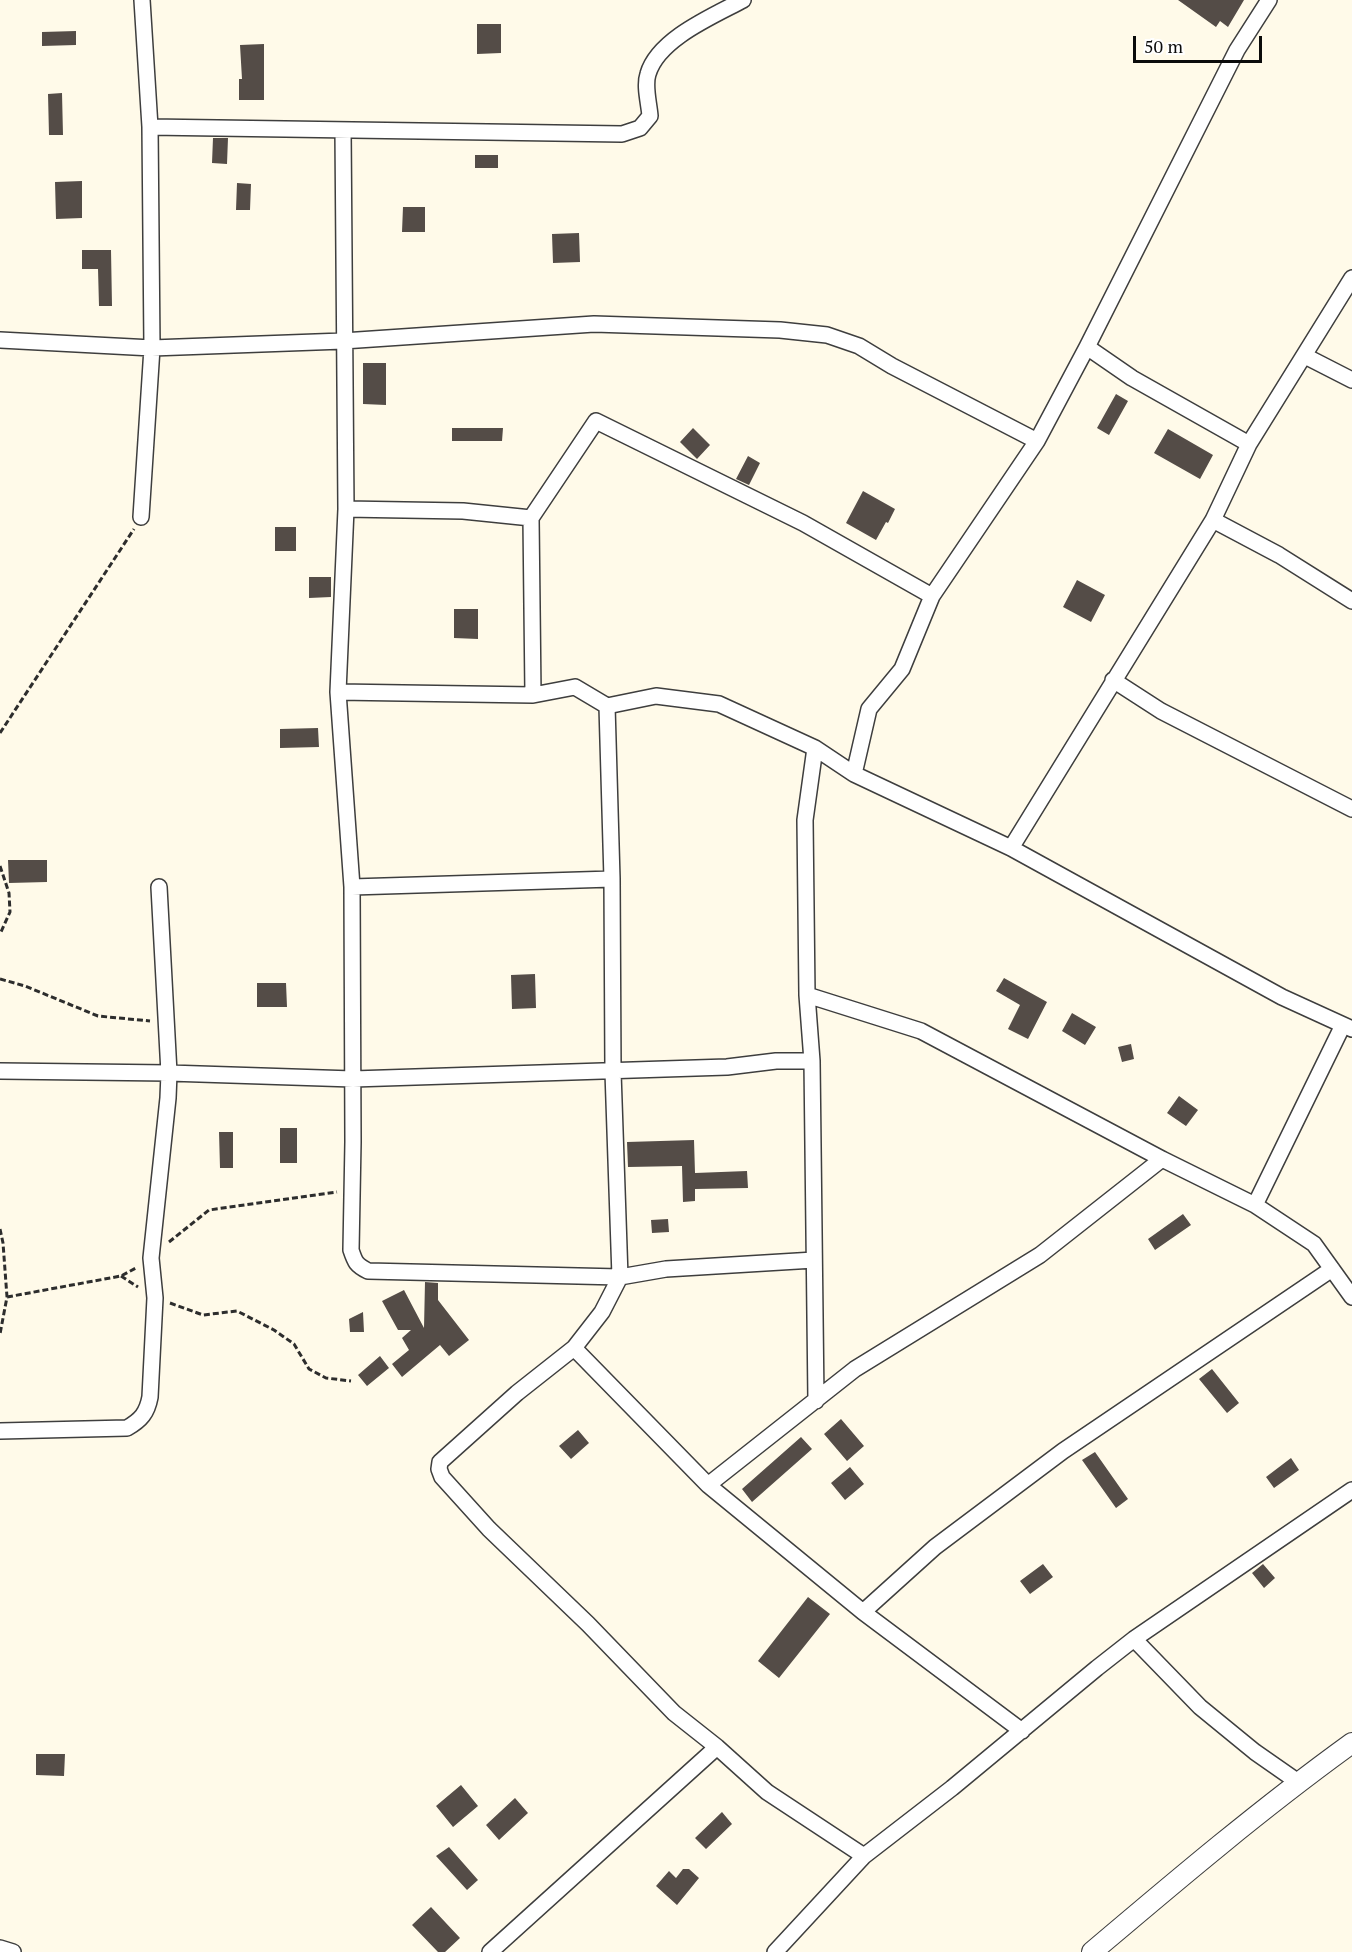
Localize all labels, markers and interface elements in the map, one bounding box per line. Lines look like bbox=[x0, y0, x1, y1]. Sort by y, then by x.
scale bar bbox=[1136, 24, 1265, 62]
text: 50 m bbox=[1144, 34, 1183, 58]

